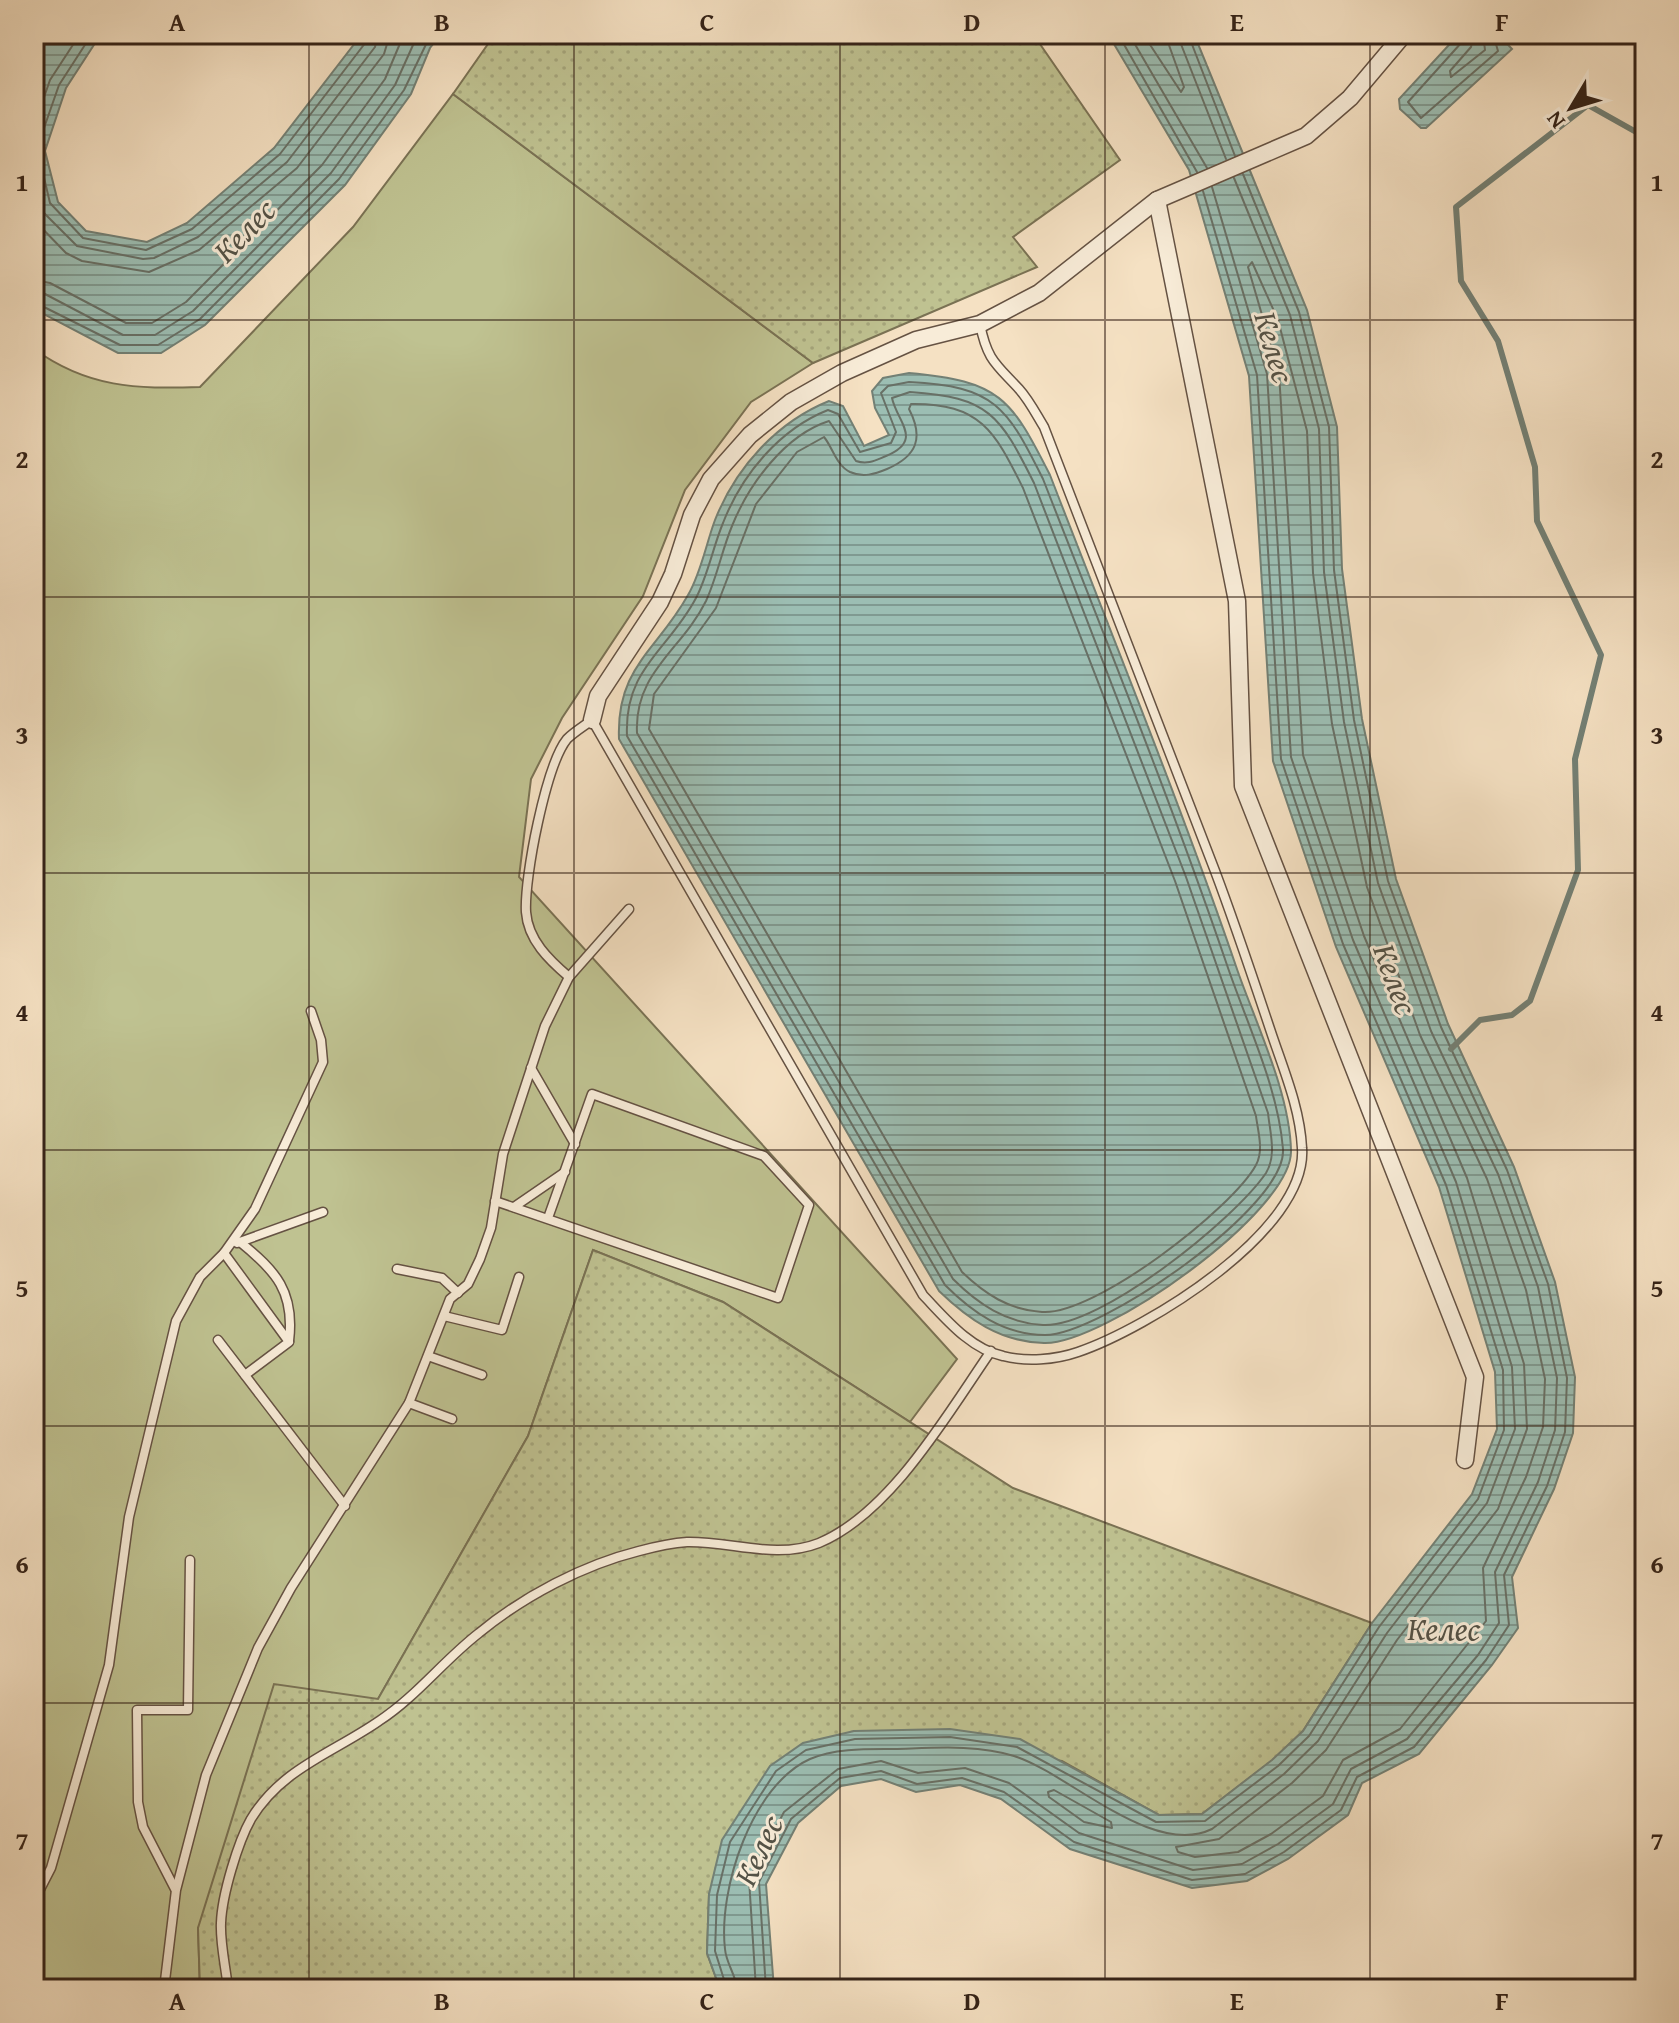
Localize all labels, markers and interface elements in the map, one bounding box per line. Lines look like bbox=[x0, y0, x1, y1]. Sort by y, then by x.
text: A bbox=[169, 2, 186, 41]
text: B bbox=[434, 2, 450, 41]
text: C bbox=[700, 2, 714, 41]
text: D bbox=[964, 2, 980, 41]
text: E bbox=[1230, 2, 1244, 41]
text: F bbox=[1495, 2, 1509, 41]
north arrow bbox=[1531, 68, 1611, 148]
text: N bbox=[1538, 104, 1572, 136]
text: 1 bbox=[15, 162, 29, 201]
text: 1 bbox=[1650, 162, 1664, 201]
water label: Келес bbox=[202, 187, 287, 273]
water label: Келес bbox=[1242, 305, 1308, 390]
text: 2 bbox=[15, 439, 29, 478]
text: 2 bbox=[1650, 439, 1664, 478]
text: 3 bbox=[15, 715, 29, 754]
text: 3 bbox=[1650, 715, 1664, 754]
water label: Келес bbox=[1361, 937, 1431, 1022]
text: 4 bbox=[15, 992, 29, 1031]
text: 4 bbox=[1650, 992, 1664, 1031]
text: 5 bbox=[15, 1268, 29, 1307]
text: 5 bbox=[1650, 1268, 1664, 1307]
text: 6 bbox=[15, 1544, 29, 1583]
text: 6 bbox=[1650, 1544, 1664, 1583]
water label: Келес bbox=[1408, 1605, 1482, 1652]
water label: Келес bbox=[721, 1806, 795, 1893]
text: 7 bbox=[15, 1821, 29, 1860]
text: 7 bbox=[1650, 1821, 1664, 1860]
text: A bbox=[169, 1981, 186, 2020]
text: B bbox=[434, 1981, 450, 2020]
text: C bbox=[700, 1981, 714, 2020]
text: D bbox=[964, 1981, 980, 2020]
text: E bbox=[1230, 1981, 1244, 2020]
text: F bbox=[1495, 1981, 1509, 2020]

